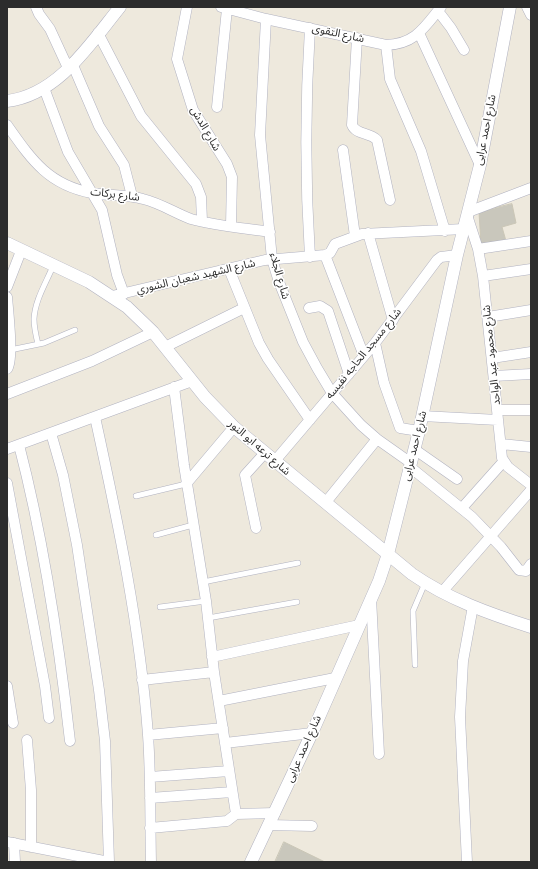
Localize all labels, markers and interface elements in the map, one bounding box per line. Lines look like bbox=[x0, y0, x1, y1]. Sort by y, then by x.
street label: شارع التقوى bbox=[311, 22, 365, 46]
street label: شارع احمد عرابى bbox=[473, 93, 499, 167]
street label: شارع الدش bbox=[187, 104, 223, 154]
street label: شارع بركات bbox=[89, 185, 141, 205]
street label: شارع الجلاء bbox=[266, 251, 292, 301]
street label: شارع الشهيد شعبان الشوري bbox=[135, 257, 257, 297]
street label: شارع محمود عبد الواحد bbox=[480, 304, 504, 406]
street label: شارع مسجد الحاجه نفيسه bbox=[323, 306, 405, 402]
street label: شارع احمد عرابى bbox=[400, 410, 430, 482]
street label: شارع ترعه ابو النور bbox=[225, 418, 293, 478]
street label: شارع احمد عرابى bbox=[283, 713, 325, 785]

